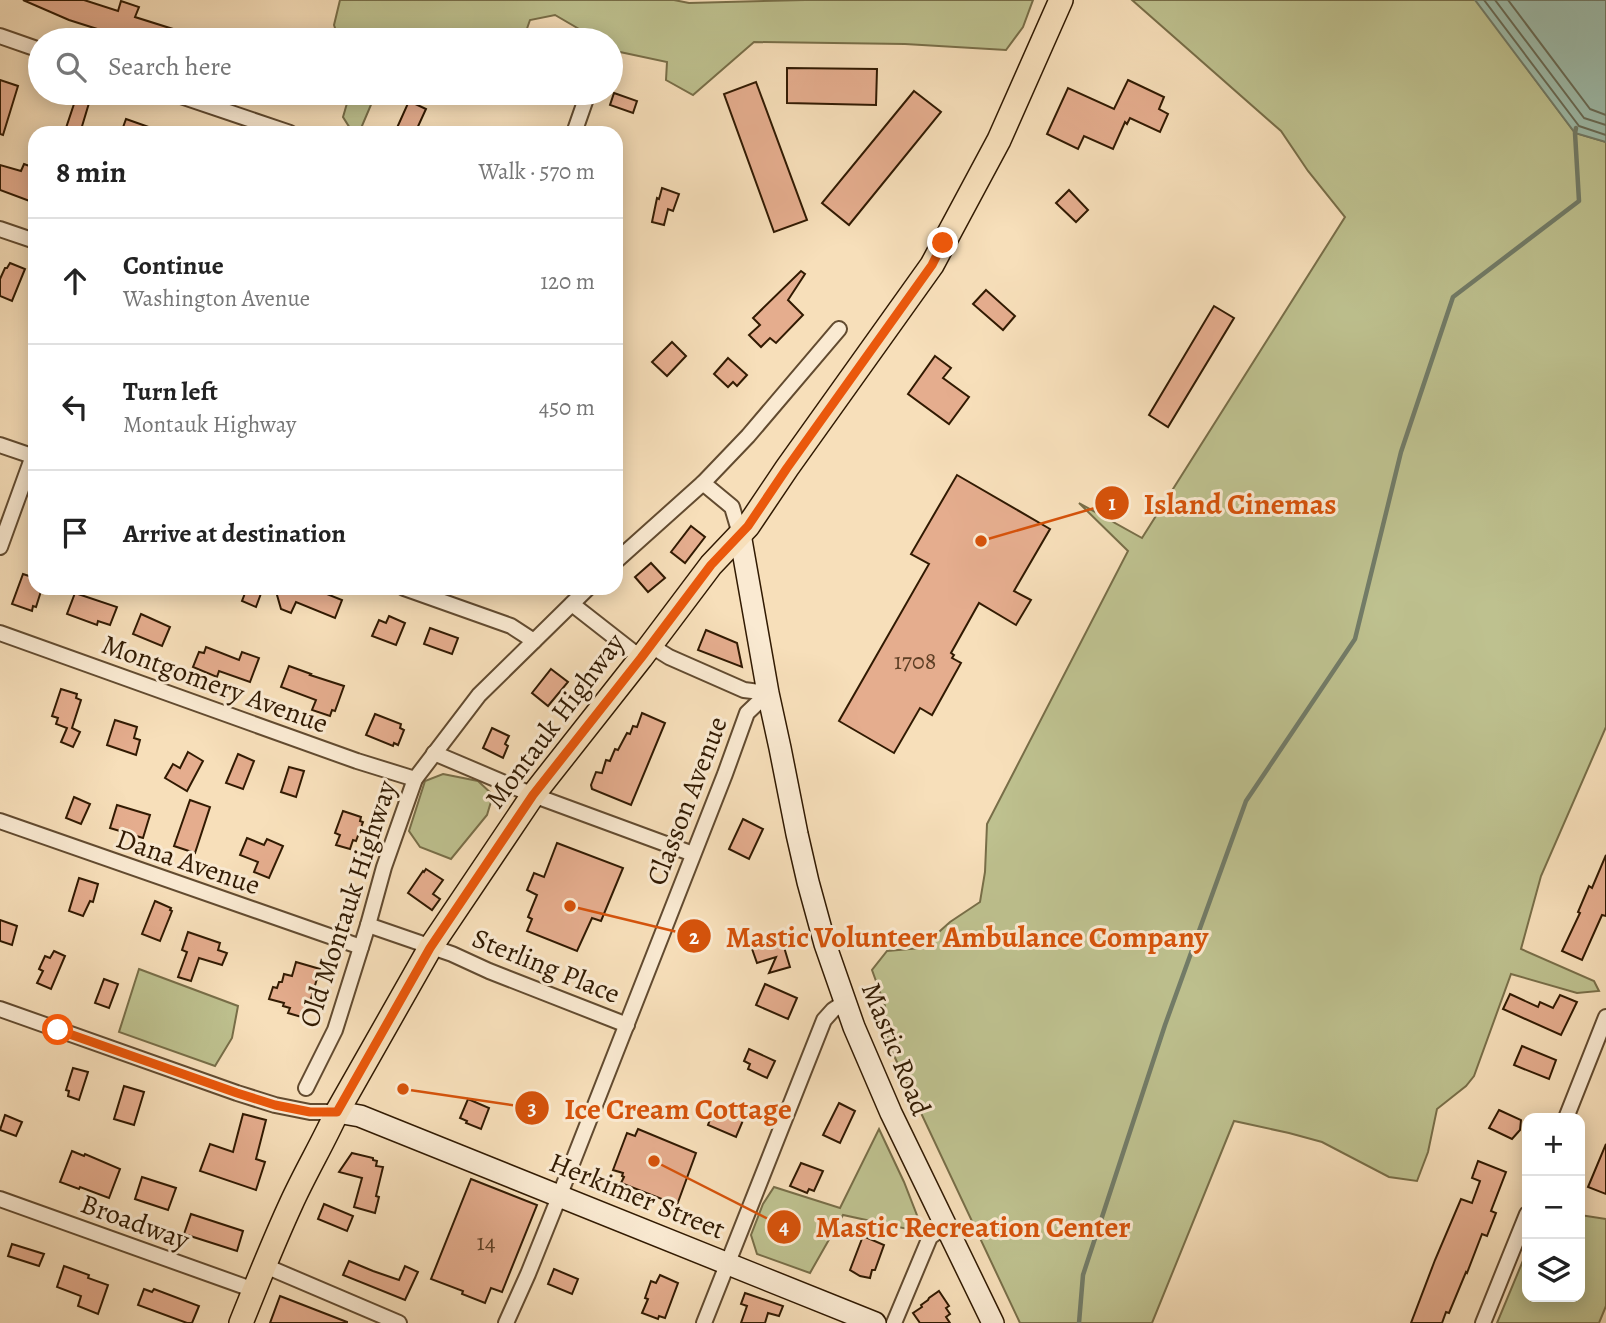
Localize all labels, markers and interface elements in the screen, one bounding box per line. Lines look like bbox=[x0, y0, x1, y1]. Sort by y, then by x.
search box bbox=[28, 28, 623, 105]
icon: search bbox=[52, 48, 90, 86]
text: Search here bbox=[108, 49, 232, 84]
text: 8 min bbox=[56, 152, 126, 192]
text: Walk · 570 m bbox=[478, 156, 595, 187]
route end bbox=[927, 227, 958, 258]
text: Continue bbox=[123, 248, 224, 283]
icon: ahead bbox=[56, 262, 94, 300]
text: 120 m bbox=[540, 266, 595, 297]
text: Washington Avenue bbox=[123, 283, 310, 314]
text: Turn left bbox=[123, 374, 218, 409]
icon: left bbox=[56, 388, 94, 426]
text: 450 m bbox=[539, 392, 595, 423]
text: Montauk Highway bbox=[123, 409, 296, 440]
callout: Island Cinemas bbox=[1095, 478, 1351, 529]
text: Island Cinemas bbox=[1144, 484, 1336, 524]
text: 1 bbox=[1108, 489, 1116, 517]
icon: arrive bbox=[56, 514, 94, 552]
text: Arrive at destination bbox=[123, 516, 346, 551]
street label: Montgomery Avenue bbox=[97, 625, 333, 743]
street label: Montauk Highway bbox=[476, 625, 634, 817]
house number: 1708 bbox=[894, 645, 936, 677]
street label: Classon Avenue bbox=[637, 711, 737, 891]
street label: Old Montauk Highway bbox=[290, 775, 406, 1032]
street label: Dana Avenue bbox=[111, 820, 265, 904]
callout: Mastic Volunteer Ambulance Company bbox=[676, 911, 1222, 962]
text: Mastic Volunteer Ambulance Company bbox=[726, 917, 1209, 957]
street label: Sterling Place bbox=[466, 919, 626, 1013]
text: 2 bbox=[689, 923, 699, 951]
street label: Mastic Road bbox=[852, 977, 940, 1122]
route start bbox=[42, 1014, 73, 1045]
callout: Ice Cream Cottage bbox=[515, 1083, 806, 1134]
text: Ice Cream Cottage bbox=[564, 1089, 792, 1129]
text: 3 bbox=[527, 1094, 537, 1122]
map controls bbox=[1522, 1113, 1585, 1302]
button: + bbox=[1522, 1113, 1585, 1176]
street label: Herkimer Street bbox=[543, 1143, 731, 1249]
button: − bbox=[1522, 1176, 1585, 1239]
street label: Broadway bbox=[75, 1185, 195, 1259]
callout: Mastic Recreation Center bbox=[766, 1201, 1144, 1252]
text: Mastic Recreation Center bbox=[815, 1207, 1131, 1247]
text: 4 bbox=[779, 1213, 789, 1241]
house number: 14 bbox=[476, 1226, 496, 1258]
button: layers bbox=[1522, 1239, 1585, 1302]

